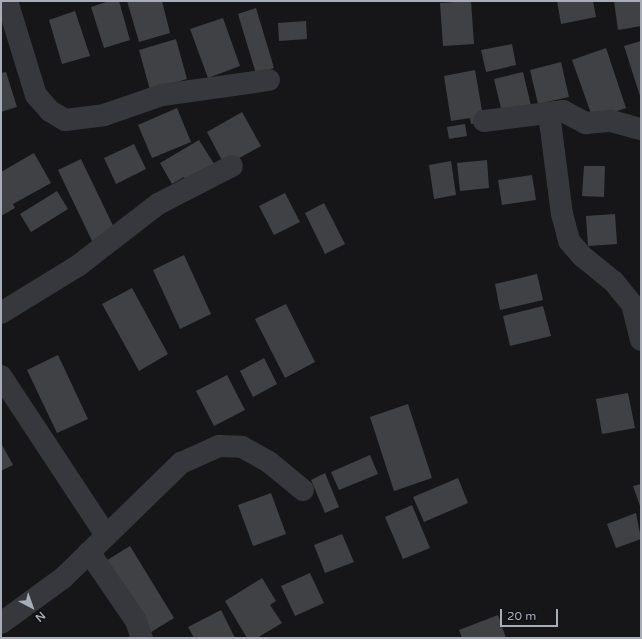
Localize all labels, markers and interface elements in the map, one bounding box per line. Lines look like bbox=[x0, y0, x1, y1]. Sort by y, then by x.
north arrow bbox=[12, 587, 52, 627]
scale bar bbox=[502, 601, 560, 627]
text: N bbox=[33, 609, 48, 624]
text: 20 m bbox=[507, 609, 536, 623]

